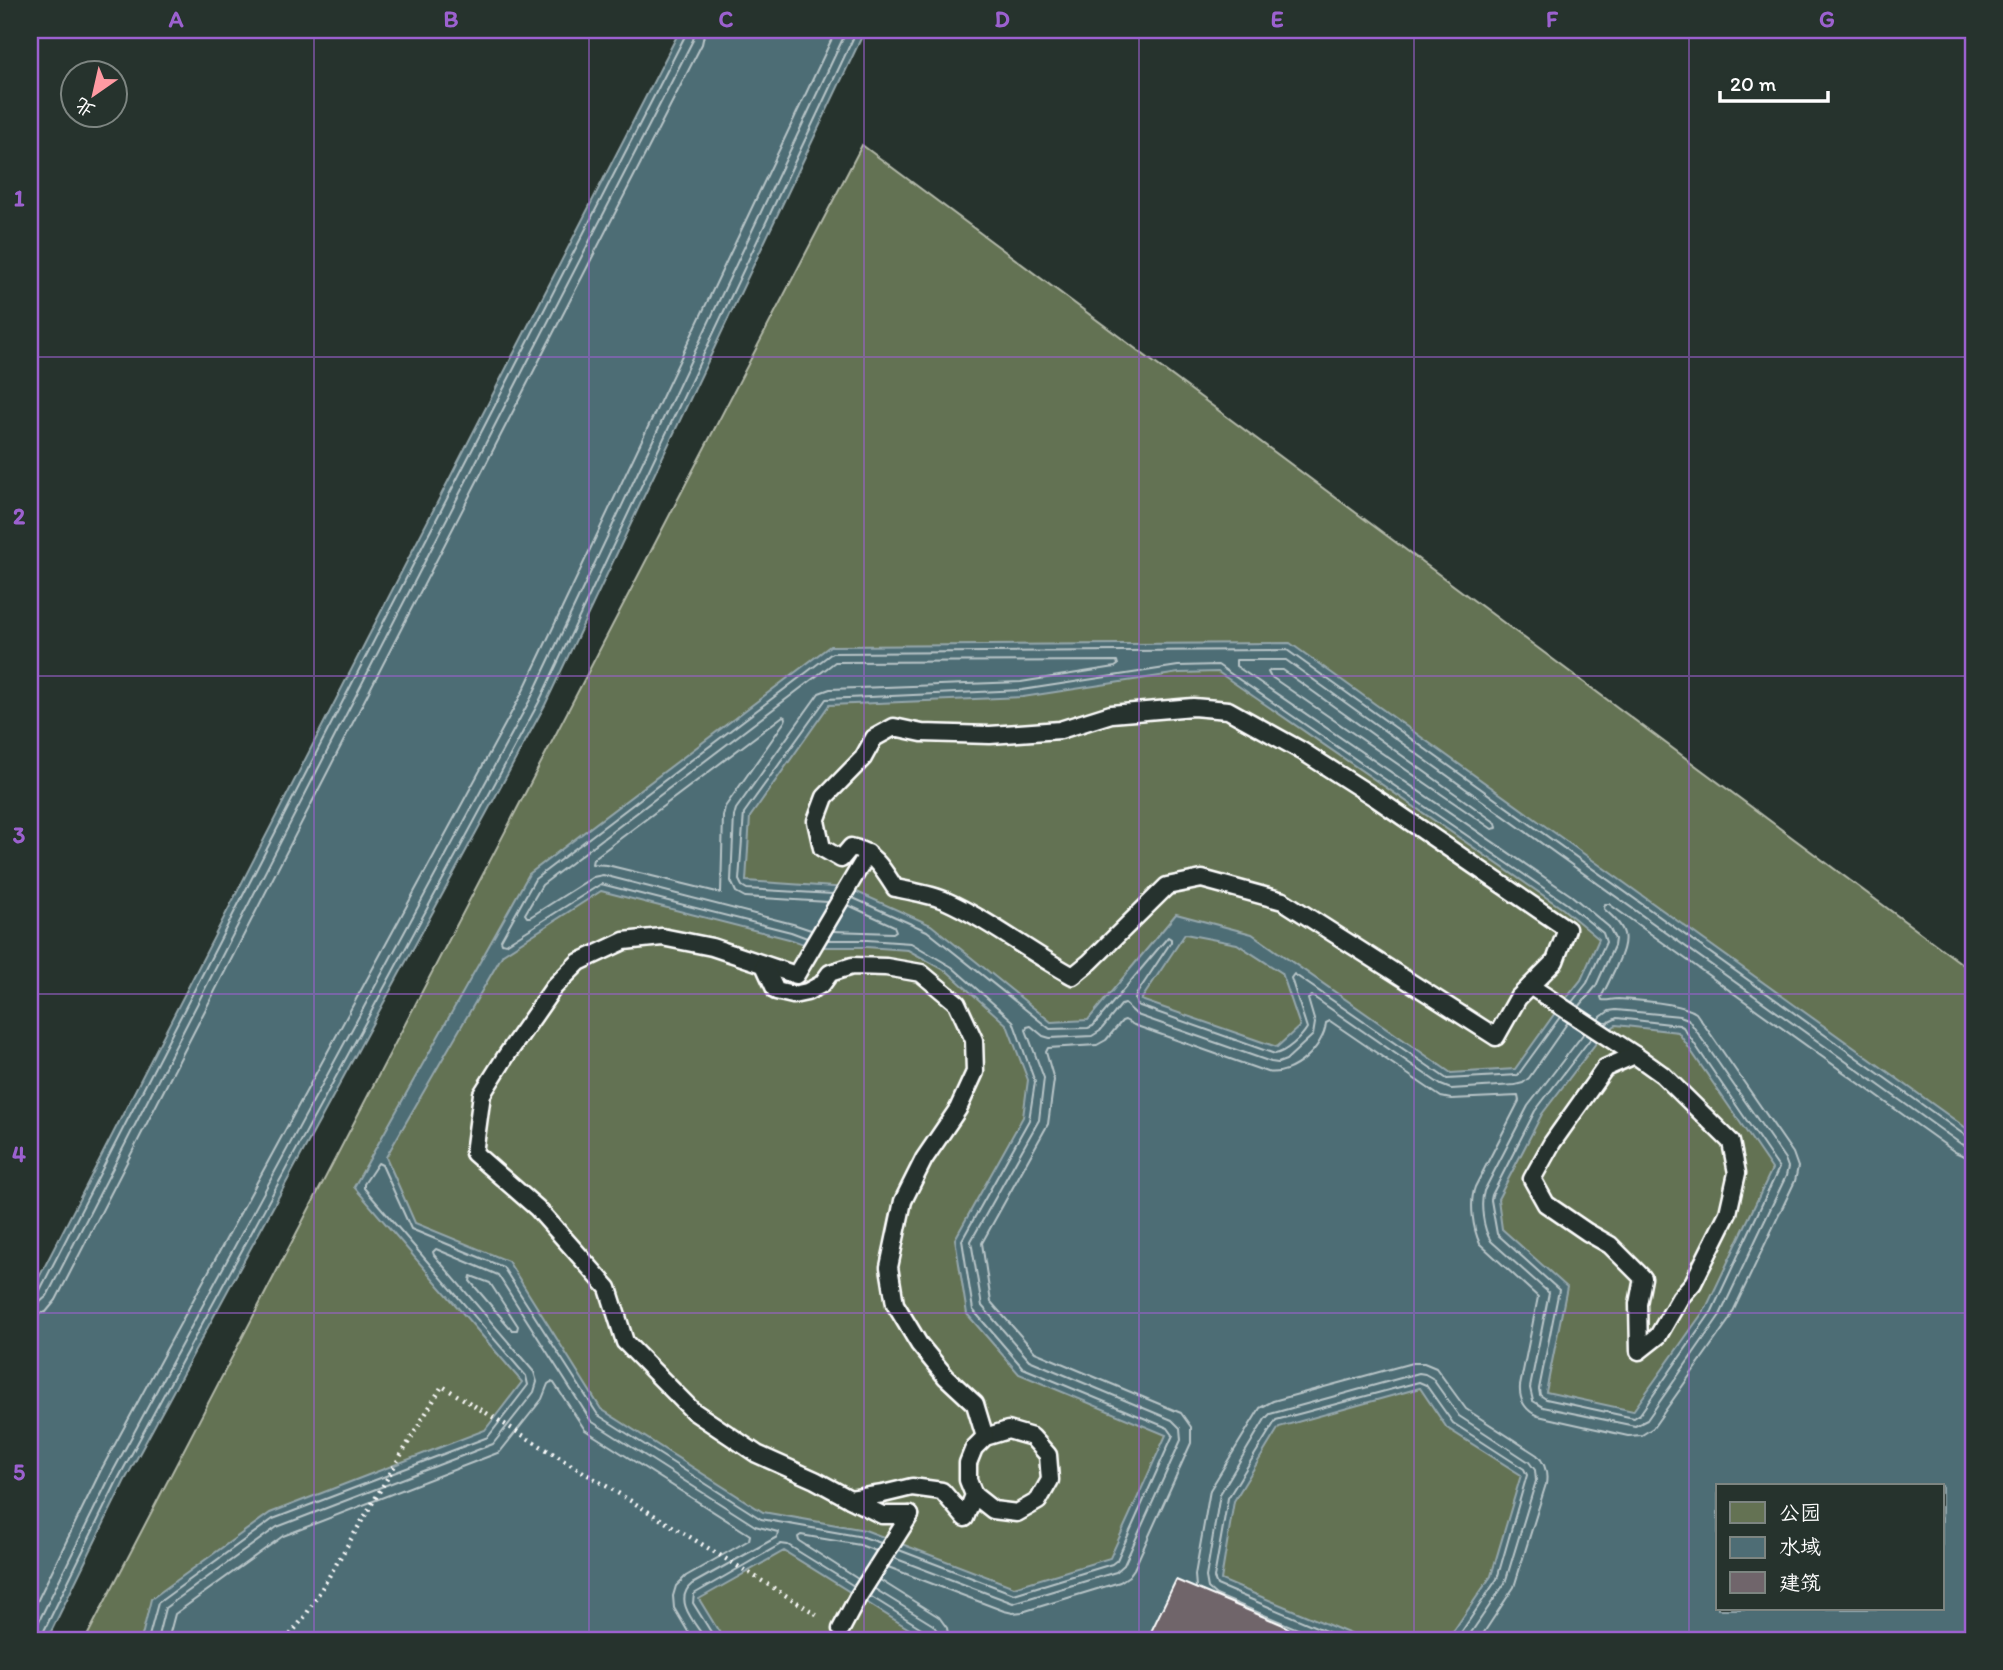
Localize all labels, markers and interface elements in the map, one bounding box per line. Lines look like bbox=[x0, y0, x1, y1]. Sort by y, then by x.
text: A bbox=[168, 5, 184, 33]
text: B bbox=[444, 5, 459, 33]
text: C bbox=[719, 5, 734, 33]
text: D bbox=[994, 5, 1010, 33]
text: E bbox=[1271, 5, 1284, 33]
text: F bbox=[1546, 5, 1559, 33]
text: G bbox=[1819, 5, 1835, 33]
north arrow bbox=[60, 60, 130, 130]
scale bar bbox=[1720, 60, 1828, 104]
text: 20 m bbox=[1730, 71, 1777, 96]
text: 北 bbox=[70, 93, 99, 123]
text: 1 bbox=[14, 184, 25, 212]
text: 2 bbox=[13, 502, 26, 530]
text: 3 bbox=[13, 821, 26, 849]
text: 4 bbox=[12, 1140, 26, 1168]
text: 5 bbox=[13, 1458, 25, 1486]
legend bbox=[1716, 1484, 1944, 1610]
text: 公园 bbox=[1779, 1500, 1821, 1525]
text: 水域 bbox=[1779, 1534, 1821, 1559]
text: 建筑 bbox=[1779, 1570, 1821, 1595]

